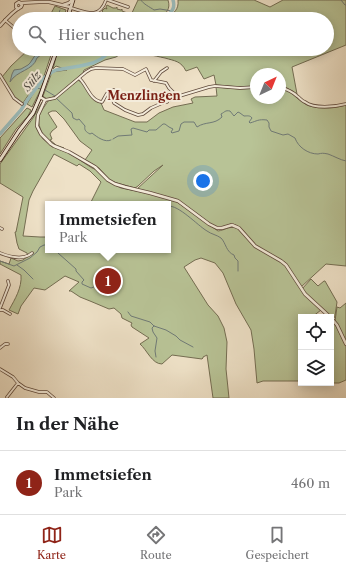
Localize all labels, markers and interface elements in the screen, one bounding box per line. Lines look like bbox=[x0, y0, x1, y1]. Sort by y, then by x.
search box bbox=[12, 12, 334, 56]
icon: search bbox=[26, 23, 48, 45]
text: Hier suchen bbox=[58, 25, 145, 44]
water label: Sülz bbox=[19, 67, 45, 95]
north arrow bbox=[250, 68, 286, 104]
district label: Menzlingen bbox=[107, 88, 182, 103]
your location bbox=[193, 171, 213, 191]
popup bbox=[45, 201, 171, 253]
text: Immetsiefen bbox=[59, 210, 157, 229]
text: Park bbox=[59, 229, 87, 245]
pin: 1 bbox=[95, 266, 121, 296]
map controls bbox=[298, 314, 334, 386]
button: locate bbox=[298, 314, 334, 350]
button: layers bbox=[298, 350, 334, 386]
text: In der Nähe bbox=[16, 414, 119, 434]
text: Immetsiefen bbox=[54, 465, 152, 484]
text: 1 bbox=[26, 475, 32, 491]
text: 460 m bbox=[291, 475, 330, 491]
text: Park bbox=[54, 484, 82, 500]
tab: Karte bbox=[37, 524, 66, 562]
tab: Route bbox=[140, 524, 172, 562]
tab: Gespeichert bbox=[246, 524, 309, 562]

